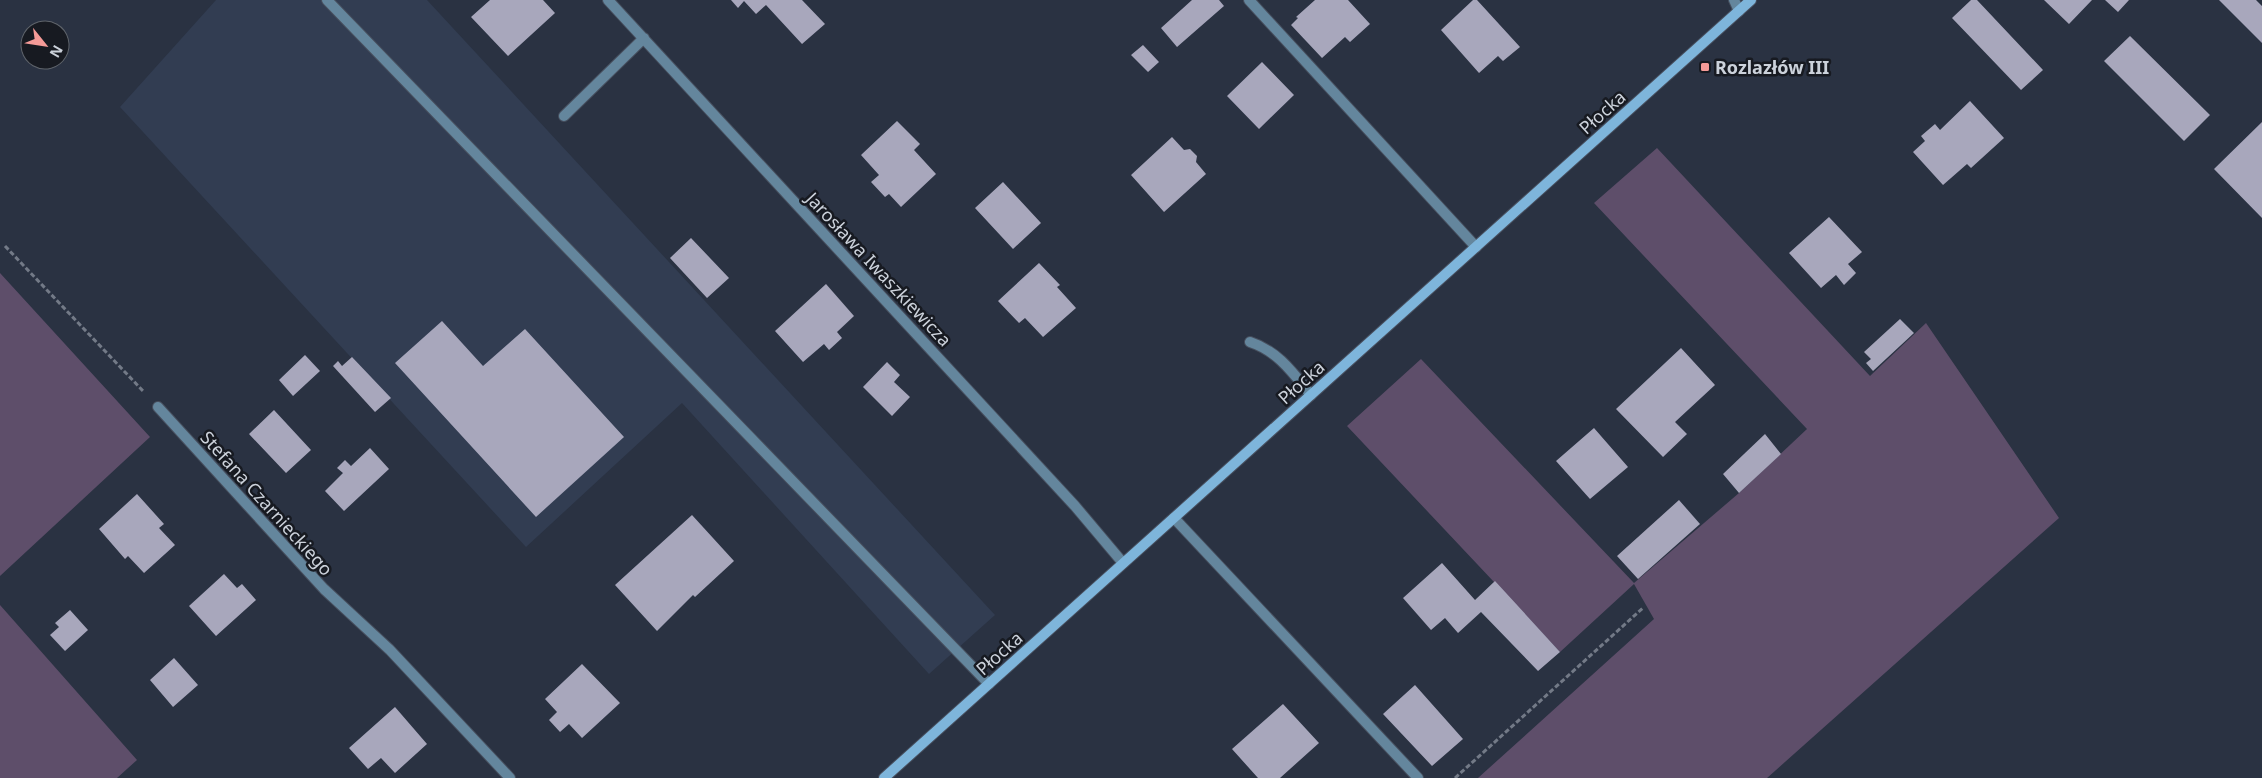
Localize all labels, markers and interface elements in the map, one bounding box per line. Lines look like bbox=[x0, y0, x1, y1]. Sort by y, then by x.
north arrow bbox=[20, 20, 70, 70]
text: N bbox=[46, 42, 68, 61]
place label: Rozlazłów III bbox=[1715, 55, 1829, 79]
marker: Rozlazłów III bbox=[1699, 61, 1711, 73]
street label: Płocka bbox=[1574, 85, 1630, 139]
street label: Jarosława Iwaszkiewicza bbox=[800, 185, 957, 351]
street label: Płocka bbox=[1273, 355, 1329, 409]
street label: Stefana Czarnieckiego bbox=[196, 425, 338, 581]
street label: Płocka bbox=[971, 626, 1027, 680]

